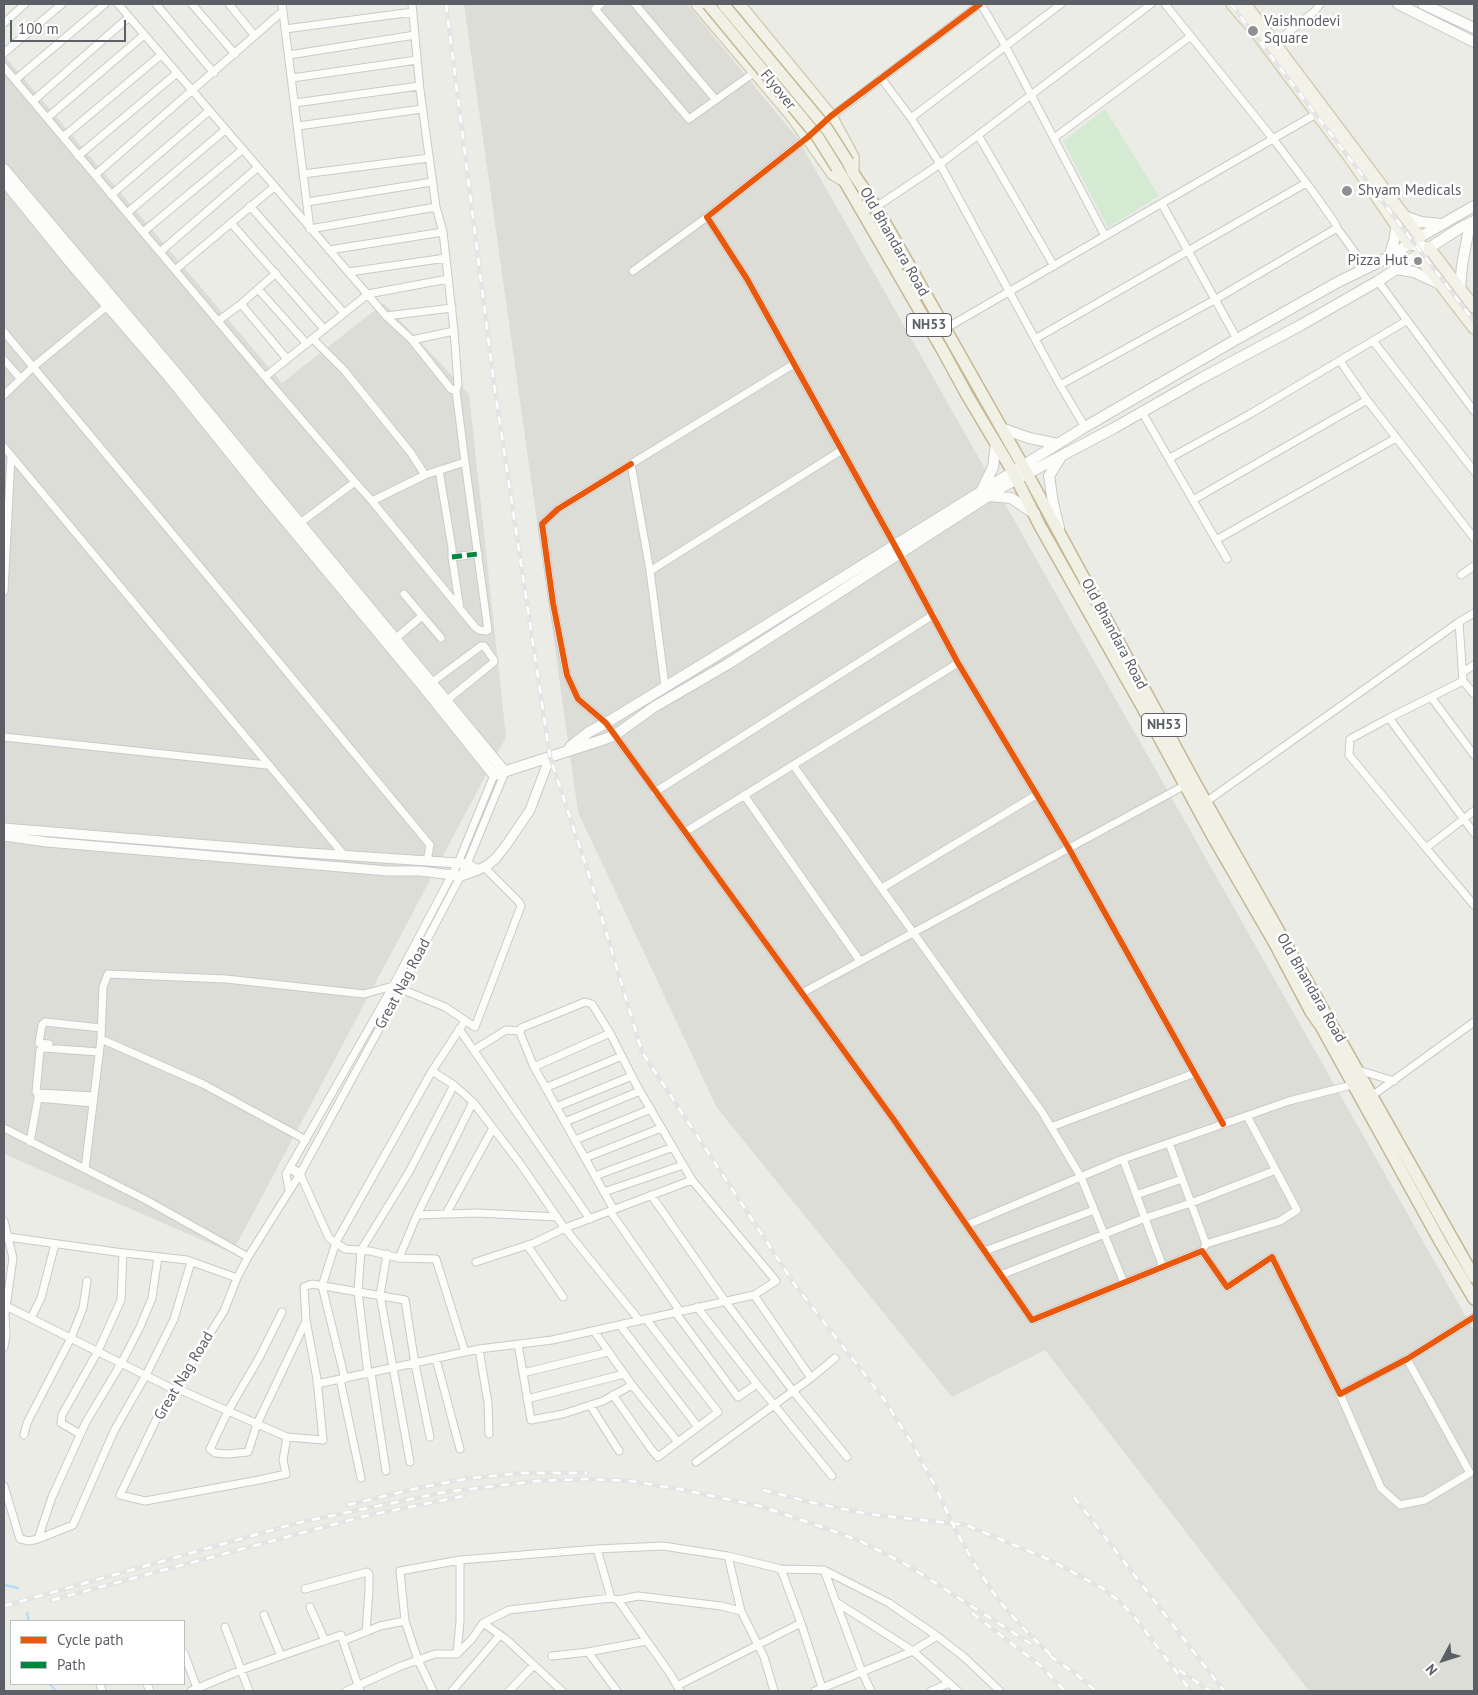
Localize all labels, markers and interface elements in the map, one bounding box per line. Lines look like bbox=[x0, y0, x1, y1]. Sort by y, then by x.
scale bar bbox=[12, 10, 129, 42]
place label: Vaishnodevi Square bbox=[1264, 13, 1341, 48]
text: 100 m bbox=[18, 19, 59, 38]
marker: Vaishnodevi Square bbox=[1246, 24, 1260, 38]
street label: Flyover bbox=[756, 66, 800, 114]
place label: Shyam Medicals bbox=[1358, 182, 1461, 200]
street label: Old Bhandara Road bbox=[855, 184, 933, 300]
marker: Shyam Medicals bbox=[1340, 184, 1354, 198]
place label: Pizza Hut bbox=[1347, 252, 1408, 270]
marker: Pizza Hut bbox=[1412, 255, 1424, 267]
road number: NH53 bbox=[906, 314, 952, 336]
street label: Old Bhandara Road bbox=[1077, 575, 1151, 693]
road number: NH53 bbox=[1142, 714, 1186, 736]
street label: Old Bhandara Road bbox=[1272, 930, 1350, 1046]
street label: Great Nag Road bbox=[372, 936, 434, 1032]
street label: Great Nag Road bbox=[151, 1329, 217, 1423]
legend bbox=[10, 1620, 185, 1685]
text: Cycle path bbox=[57, 1630, 123, 1649]
north arrow bbox=[1418, 1635, 1468, 1685]
text: Path bbox=[57, 1655, 86, 1674]
text: N bbox=[1422, 1660, 1441, 1679]

